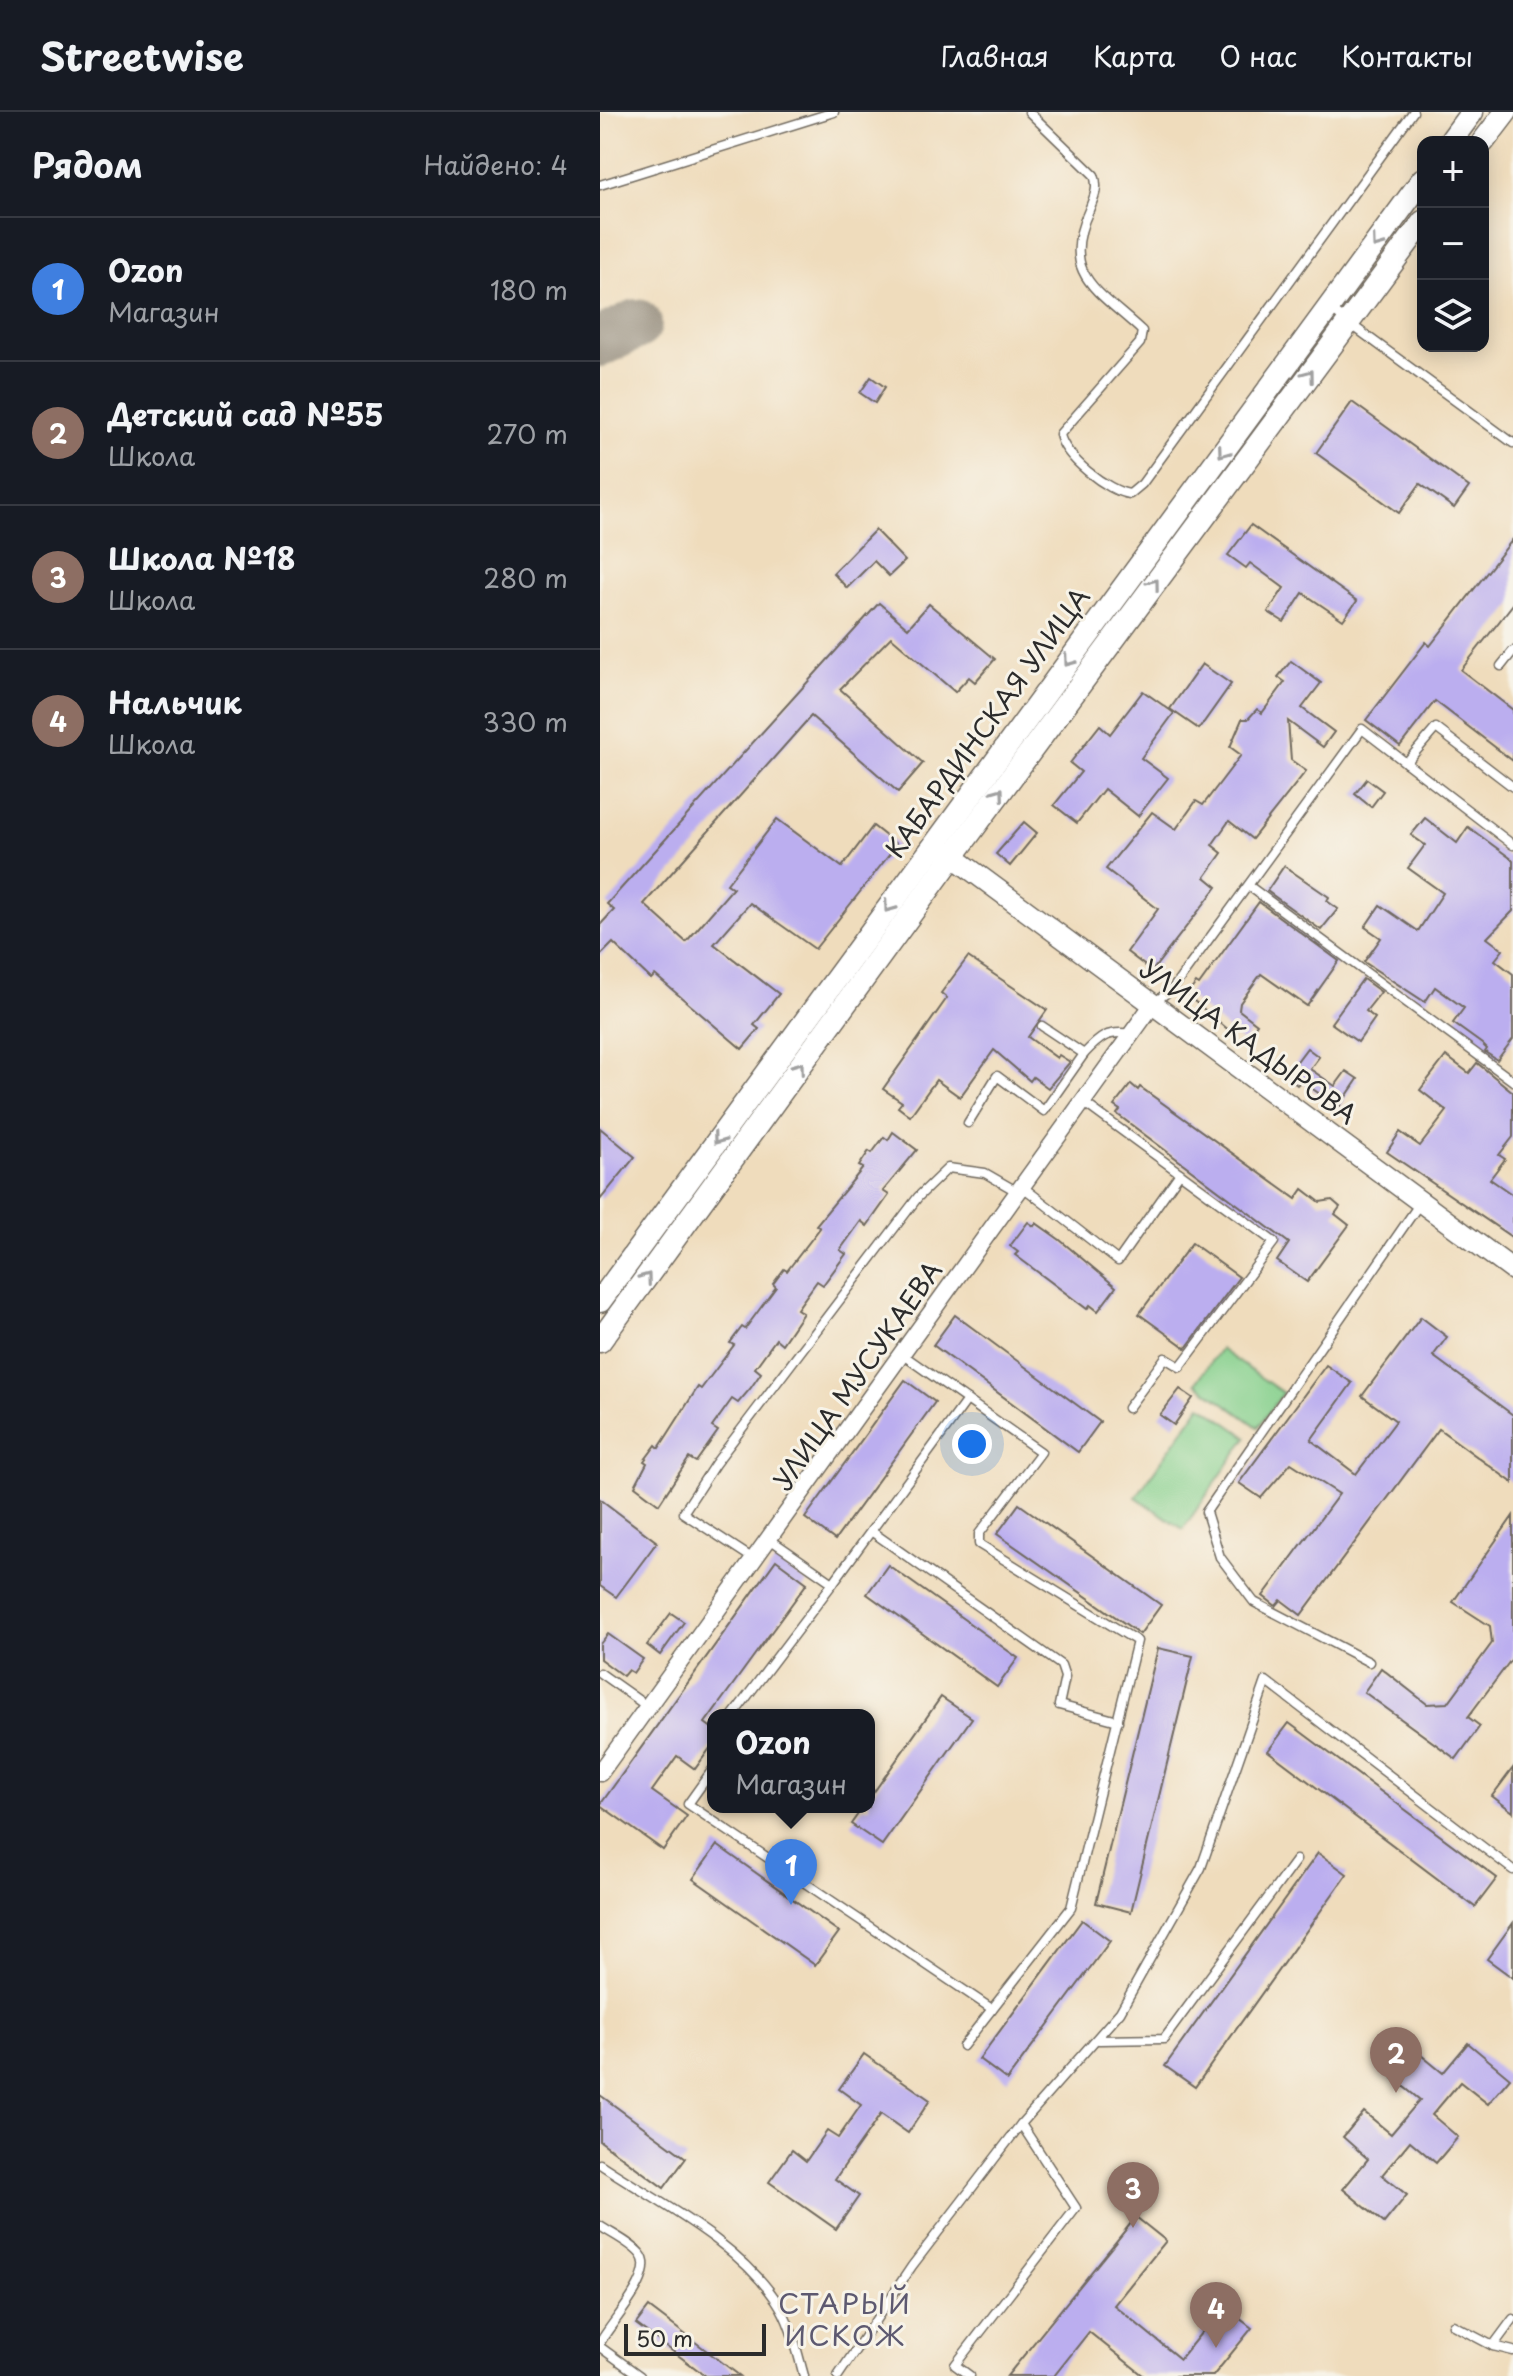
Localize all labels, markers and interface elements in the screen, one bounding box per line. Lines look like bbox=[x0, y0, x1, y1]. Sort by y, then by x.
text: Streetwise bbox=[40, 27, 244, 84]
text: Главная bbox=[941, 34, 1049, 77]
text: Карта bbox=[1093, 34, 1175, 77]
text: О нас bbox=[1219, 34, 1297, 77]
text: Контакты bbox=[1341, 34, 1473, 77]
map controls bbox=[1417, 136, 1489, 352]
button: + bbox=[1417, 136, 1489, 208]
text: Рядом bbox=[32, 138, 143, 190]
text: Найдено: 4 bbox=[423, 145, 568, 184]
button: − bbox=[1417, 208, 1489, 280]
one-way arrow bbox=[1373, 234, 1387, 248]
text: Ozon bbox=[108, 247, 183, 292]
text: 1 bbox=[52, 270, 64, 309]
text: 180 m bbox=[490, 270, 568, 309]
button: layers bbox=[1417, 280, 1489, 352]
text: Магазин bbox=[108, 292, 219, 331]
one-way arrow bbox=[1299, 370, 1313, 384]
text: Детский сад №55 bbox=[108, 391, 384, 436]
text: 2 bbox=[49, 414, 67, 453]
text: 270 m bbox=[487, 414, 568, 453]
text: Школа bbox=[108, 436, 195, 475]
one-way arrow bbox=[1218, 443, 1232, 457]
text: Школа №18 bbox=[108, 535, 296, 580]
text: 3 bbox=[49, 558, 67, 597]
text: 280 m bbox=[483, 558, 568, 597]
one-way arrow bbox=[1144, 578, 1158, 593]
street label: КАБАРДИНСКАЯ УЛИЦА bbox=[875, 579, 1098, 865]
text: Школа bbox=[108, 580, 195, 619]
one-way arrow bbox=[1064, 652, 1078, 667]
text: Нальчик bbox=[108, 679, 242, 724]
text: 4 bbox=[49, 702, 67, 741]
text: 330 m bbox=[483, 702, 568, 741]
text: Школа bbox=[108, 724, 195, 763]
one-way arrow bbox=[989, 787, 1003, 802]
one-way arrow bbox=[884, 898, 899, 912]
street label: УЛИЦА КАДЫРОВА bbox=[1132, 949, 1365, 1133]
one-way arrow bbox=[789, 1062, 804, 1076]
one-way arrow bbox=[714, 1130, 728, 1144]
street label: УЛИЦА МУСУКАЕВА bbox=[763, 1253, 951, 1498]
one-way arrow bbox=[636, 1272, 651, 1286]
your location bbox=[952, 1424, 992, 1464]
popup bbox=[707, 1709, 875, 1813]
text: Ozon bbox=[735, 1719, 811, 1764]
text: Магазин bbox=[735, 1764, 847, 1803]
pin: 1 bbox=[765, 1839, 817, 1905]
pin: 2 bbox=[1370, 2027, 1422, 2093]
pin: 3 bbox=[1107, 2162, 1159, 2228]
district label: СТАРЫЙ ИСКОЖ bbox=[778, 2281, 912, 2356]
pin: 4 bbox=[1190, 2282, 1242, 2348]
scale bar bbox=[624, 2320, 766, 2356]
text: 50 m bbox=[636, 2321, 693, 2354]

